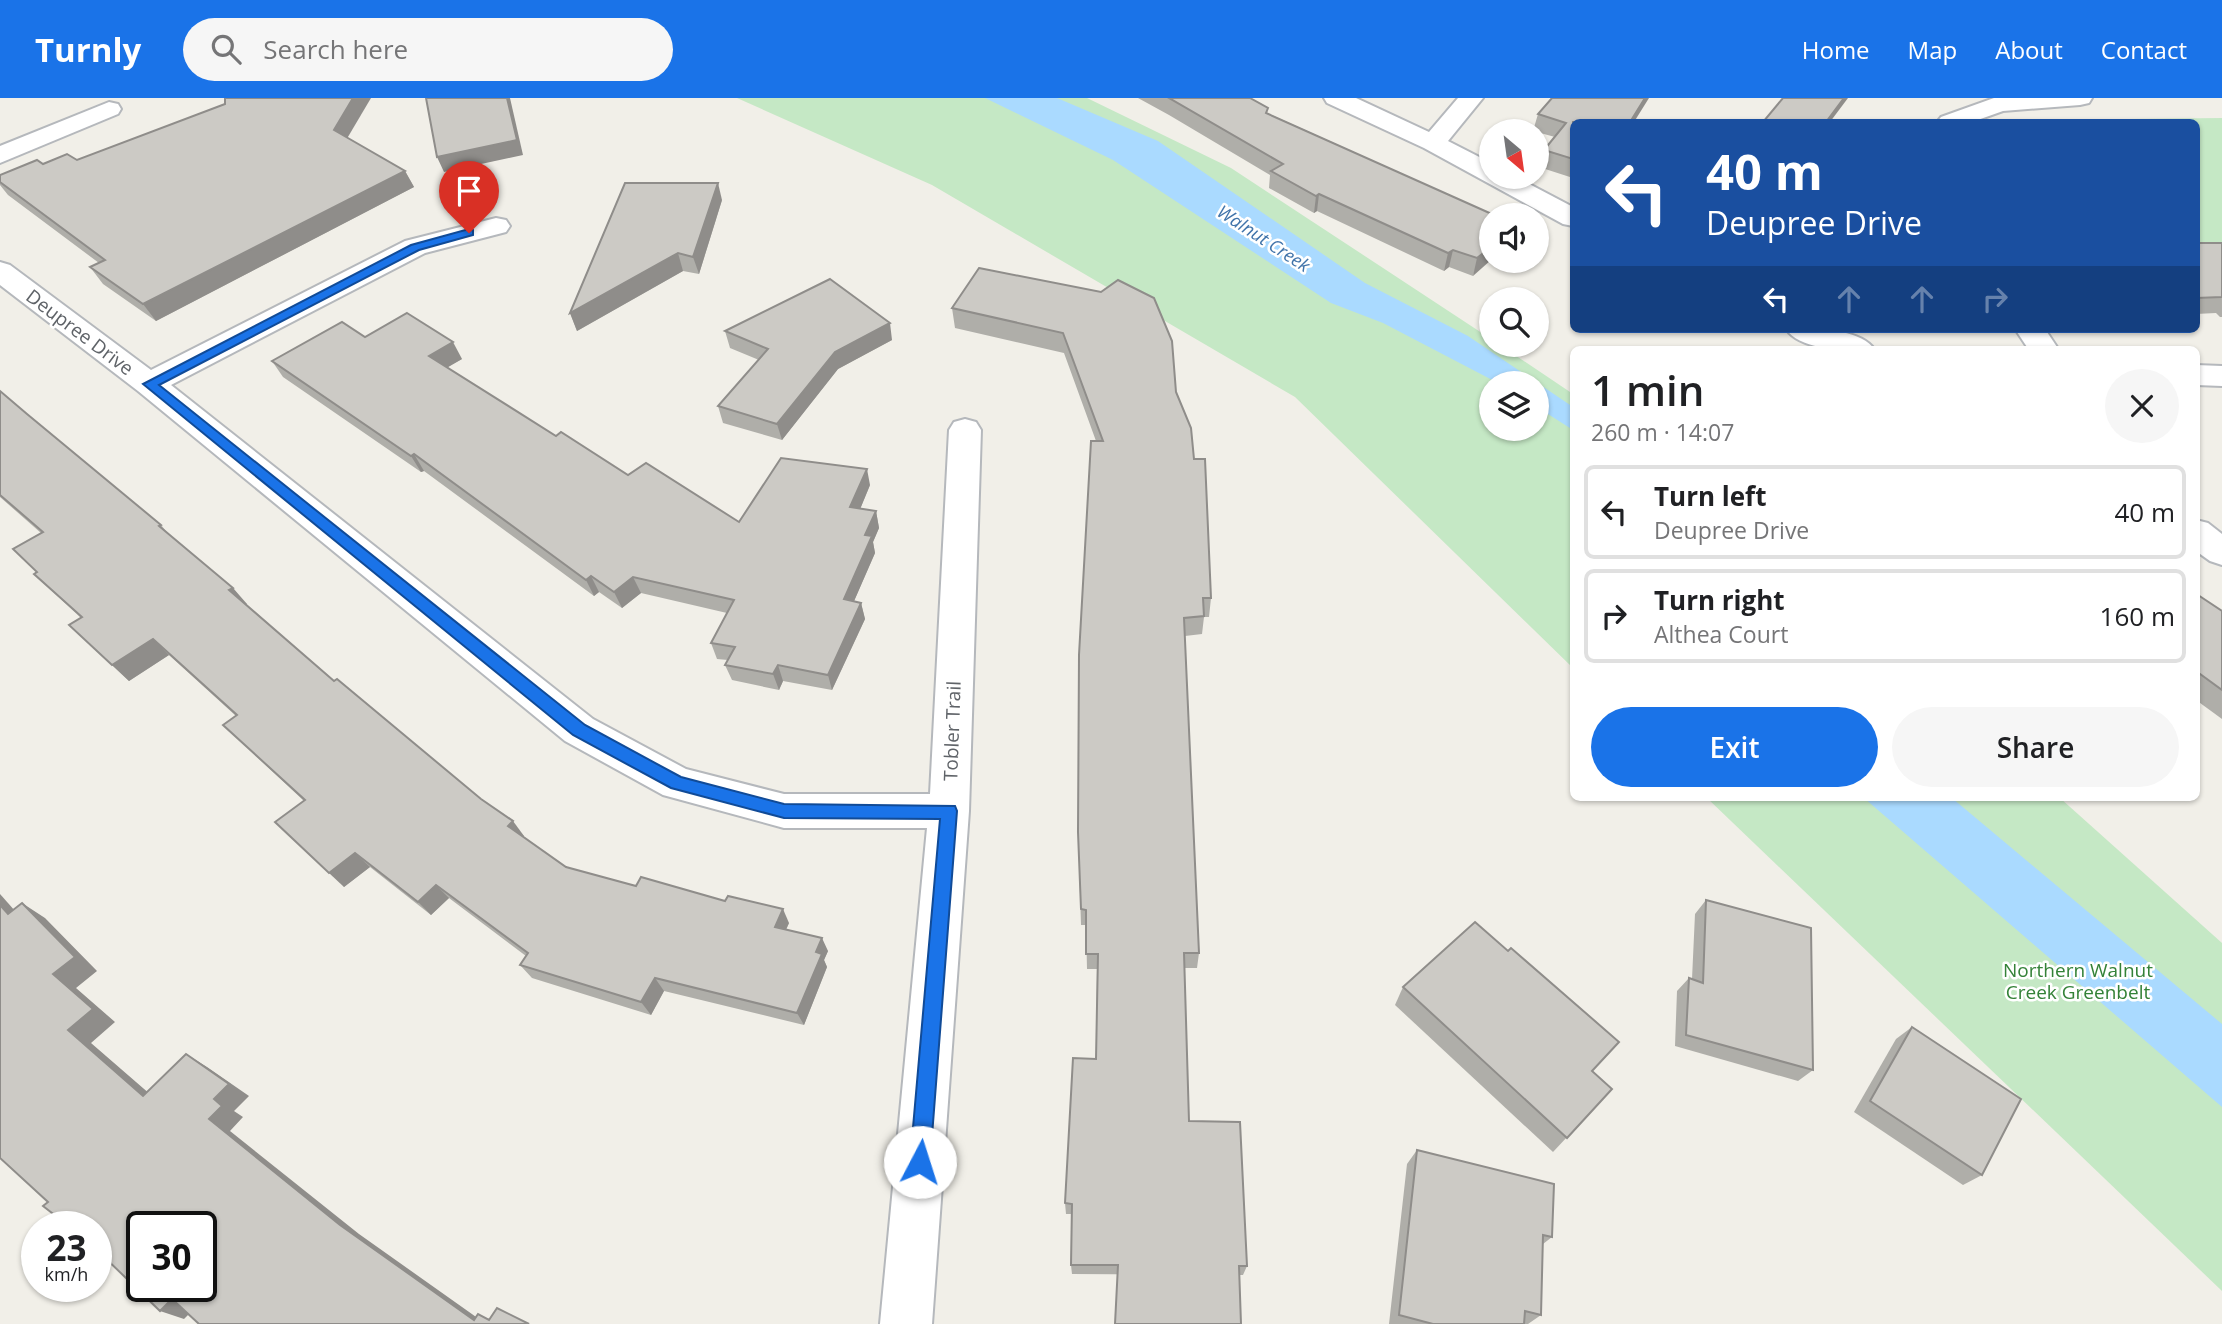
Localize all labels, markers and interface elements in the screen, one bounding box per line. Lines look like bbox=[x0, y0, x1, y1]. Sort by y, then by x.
search box bbox=[183, 18, 673, 81]
text: Turnly bbox=[35, 27, 141, 72]
icon: search bbox=[207, 30, 245, 68]
text: Search here bbox=[263, 31, 408, 67]
text: Home bbox=[1802, 33, 1870, 66]
text: Map bbox=[1908, 33, 1957, 66]
text: About bbox=[1995, 33, 2063, 66]
text: Contact bbox=[2101, 33, 2187, 66]
north arrow bbox=[1479, 119, 1549, 189]
map controls bbox=[1479, 119, 1549, 441]
text: 40 m bbox=[1706, 138, 1823, 204]
icon: left bbox=[1591, 147, 1682, 238]
pin bbox=[439, 161, 499, 233]
icon: arrive bbox=[450, 172, 488, 210]
water label: Walnut Creek bbox=[1213, 199, 1316, 278]
text: Deupree Drive bbox=[1706, 201, 1922, 244]
button: sound bbox=[1479, 203, 1549, 273]
icon: left bbox=[1757, 280, 1795, 318]
icon: ahead bbox=[1830, 280, 1868, 318]
icon: ahead bbox=[1903, 280, 1941, 318]
icon: right bbox=[1976, 280, 2014, 318]
street label: Deupree Drive bbox=[21, 283, 139, 381]
button: search bbox=[1479, 287, 1549, 357]
text: 1 min bbox=[1591, 361, 1704, 418]
button: close bbox=[2105, 369, 2179, 443]
button: layers bbox=[1479, 371, 1549, 441]
text: 260 m · 14:07 bbox=[1591, 416, 1734, 448]
text: Turn left bbox=[1654, 478, 1766, 514]
icon: left bbox=[1595, 493, 1633, 531]
text: 40 m bbox=[2114, 494, 2175, 530]
text: Deupree Drive bbox=[1654, 514, 1809, 546]
text: Turn right bbox=[1654, 582, 1785, 618]
icon: right bbox=[1595, 597, 1633, 635]
text: 160 m bbox=[2100, 598, 2175, 634]
text: Althea Court bbox=[1654, 618, 1788, 650]
street label: Tobler Trail bbox=[937, 681, 967, 781]
button: Exit bbox=[1591, 707, 1878, 787]
button: Share bbox=[1892, 707, 2179, 787]
park label: Northern Walnut Creek Greenbelt bbox=[2003, 957, 2153, 1005]
position arrow bbox=[883, 1125, 957, 1199]
speed limit sign: 30 bbox=[126, 1211, 217, 1302]
text: 23 bbox=[46, 1224, 87, 1271]
text: km/h bbox=[45, 1262, 88, 1286]

